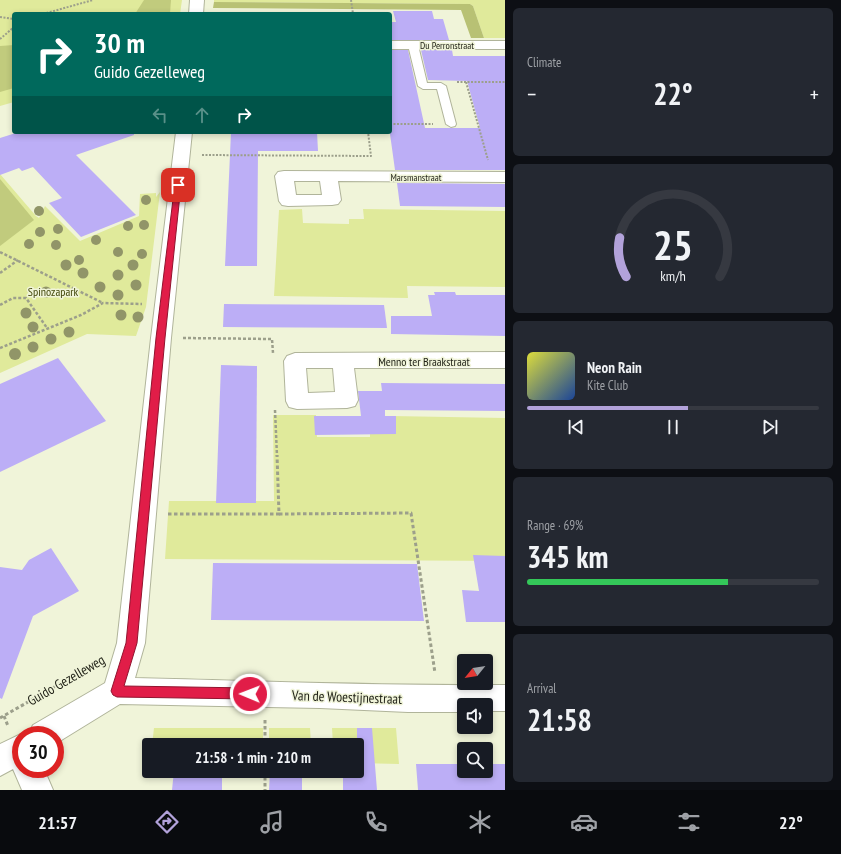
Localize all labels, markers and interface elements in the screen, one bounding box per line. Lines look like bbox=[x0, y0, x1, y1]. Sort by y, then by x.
text: 30 m bbox=[94, 24, 145, 61]
icon: right bbox=[28, 28, 80, 80]
street label: Du Perronstraat bbox=[420, 39, 474, 52]
text: Climate bbox=[527, 54, 561, 71]
text: Guido Gezelleweg bbox=[94, 60, 205, 83]
text: 22° bbox=[653, 74, 693, 113]
text: − bbox=[527, 80, 536, 108]
text: + bbox=[810, 80, 819, 108]
icon: left bbox=[149, 104, 171, 126]
icon: ahead bbox=[191, 104, 213, 126]
icon: right bbox=[233, 104, 255, 126]
pin bbox=[161, 168, 195, 202]
street label: Marsmanstraat bbox=[390, 171, 442, 184]
icon: arrive bbox=[167, 174, 189, 196]
text: 25 bbox=[653, 217, 693, 270]
text: km/h bbox=[660, 265, 686, 284]
park label: Spinozapark bbox=[28, 284, 79, 299]
street label: Menno ter Braakstraat bbox=[378, 354, 470, 369]
text: Neon Rain bbox=[587, 358, 642, 377]
text: Kite Club bbox=[587, 377, 628, 394]
icon: previous bbox=[565, 416, 587, 438]
icon: pause bbox=[662, 416, 684, 438]
icon: next bbox=[759, 416, 781, 438]
text: Range · 69% bbox=[527, 517, 583, 534]
text: 345 km bbox=[527, 537, 608, 576]
street label: Guido Gezelleweg bbox=[24, 651, 108, 709]
north arrow bbox=[457, 654, 493, 690]
map controls bbox=[457, 654, 493, 778]
position arrow bbox=[229, 673, 271, 715]
text: Arrival bbox=[527, 680, 556, 697]
street label: Van de Woestijnestraat bbox=[291, 686, 402, 708]
button: sound bbox=[457, 698, 493, 734]
text: 21:58 bbox=[527, 700, 592, 739]
speed limit sign: 30 bbox=[12, 726, 64, 778]
button: search bbox=[457, 742, 493, 778]
text: 21:58 · 1 min · 210 m bbox=[195, 748, 311, 767]
icon: directions bbox=[153, 808, 181, 836]
icon: music bbox=[258, 808, 286, 836]
icon: phone bbox=[362, 808, 390, 836]
icon: climate bbox=[466, 808, 494, 836]
icon: car bbox=[570, 808, 598, 836]
icon: filters bbox=[675, 808, 703, 836]
text: 21:57 bbox=[38, 811, 77, 834]
text: 22° bbox=[779, 811, 803, 834]

